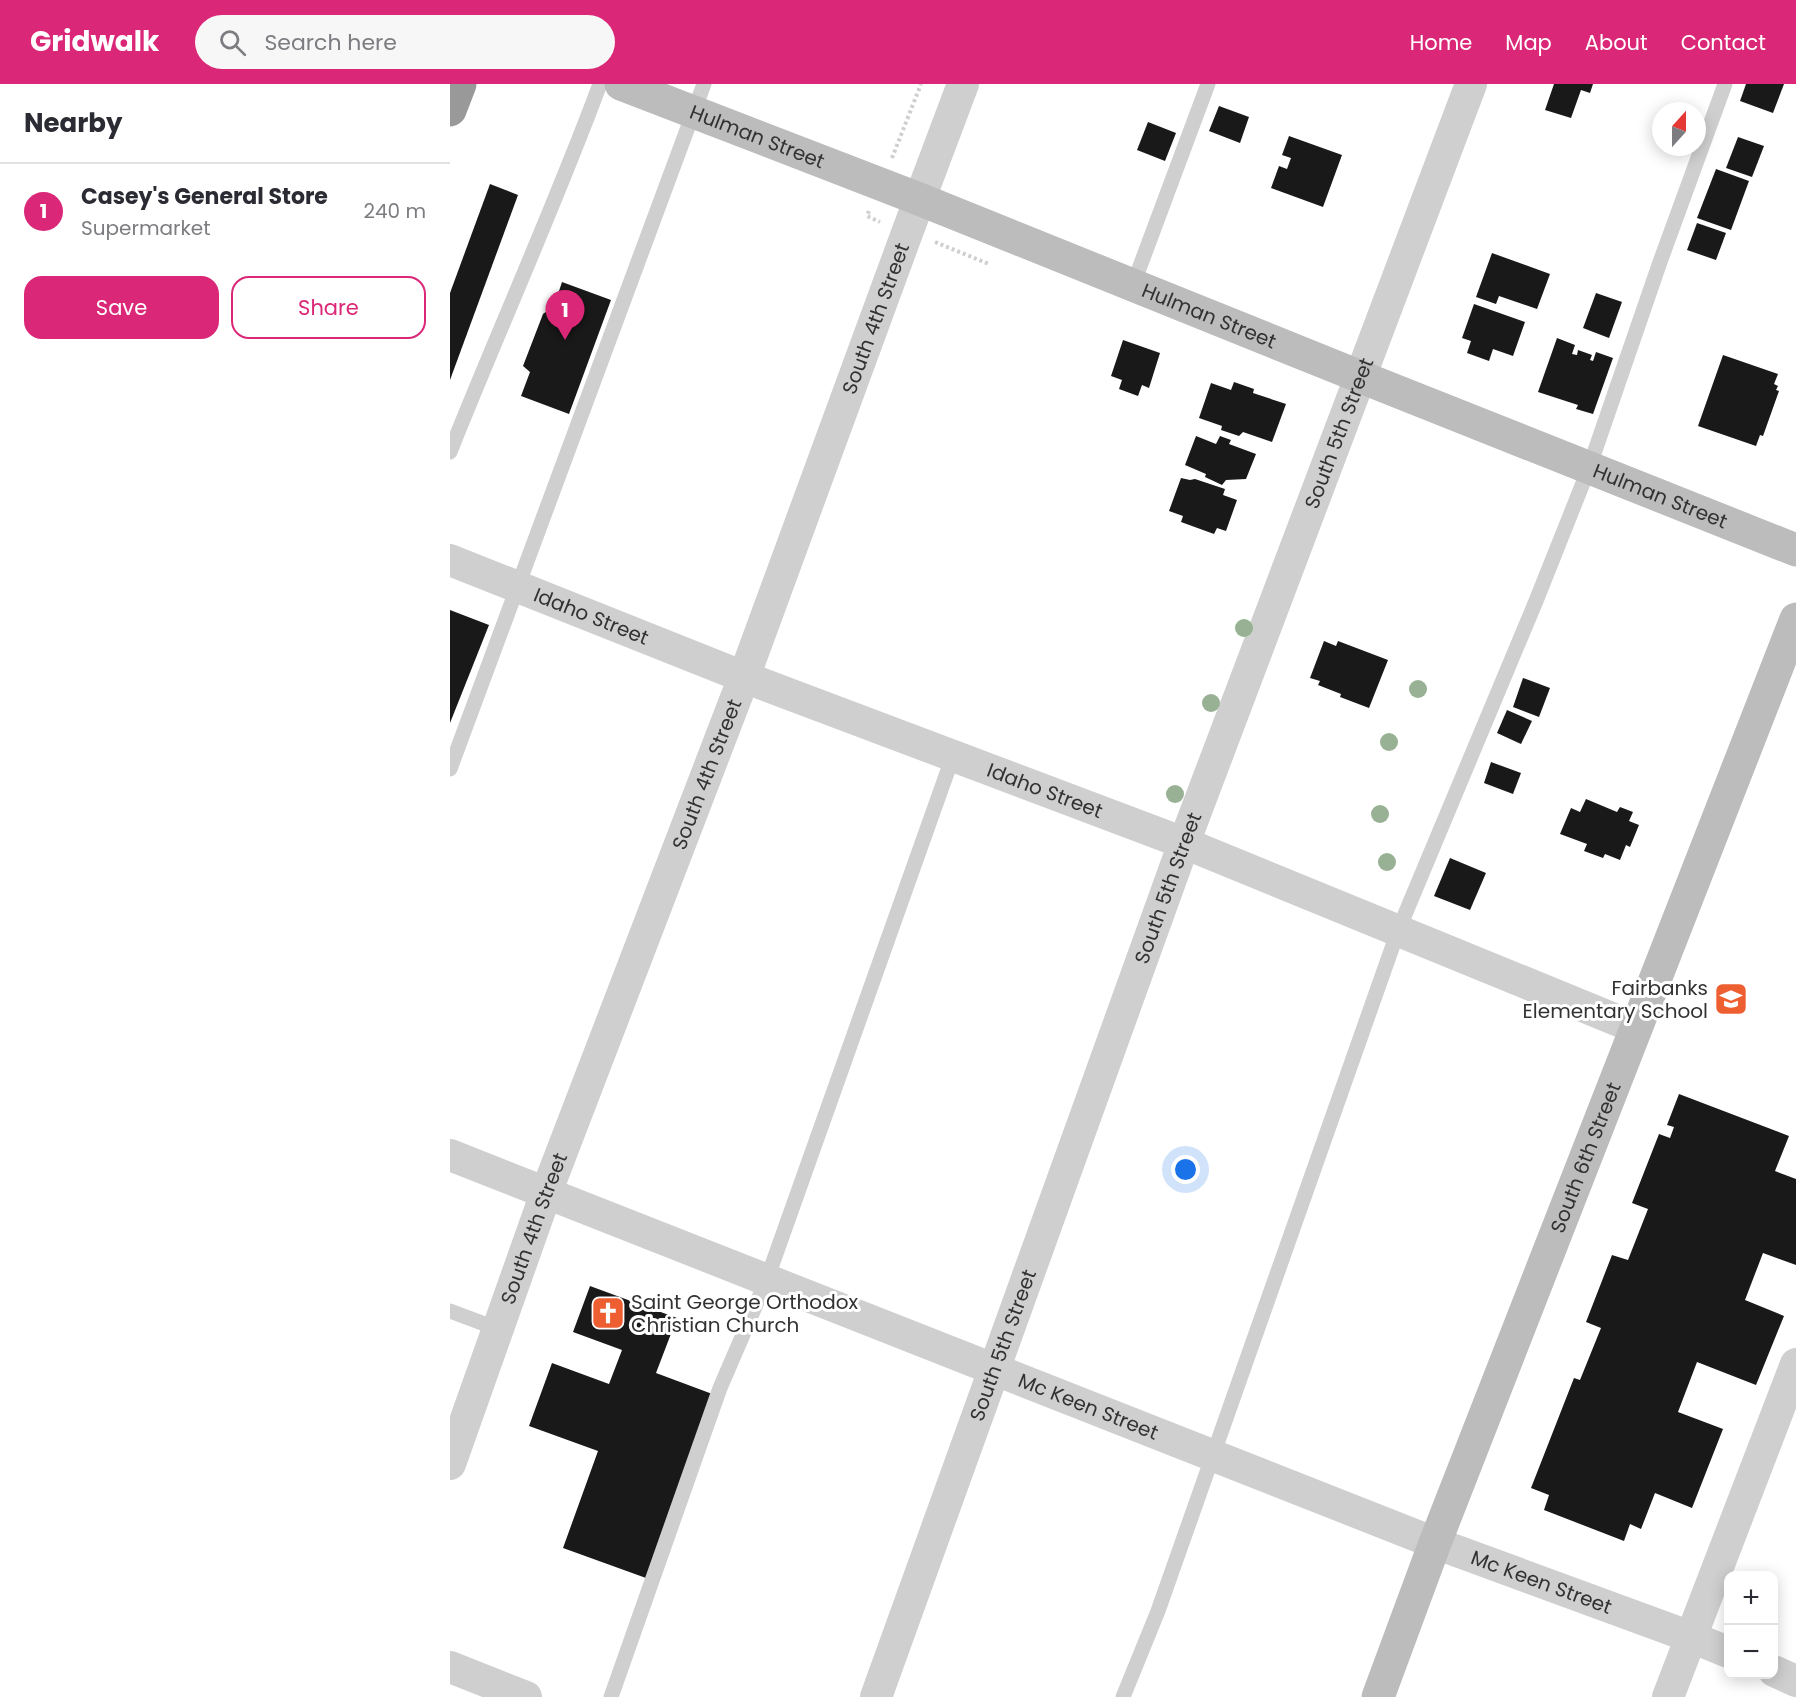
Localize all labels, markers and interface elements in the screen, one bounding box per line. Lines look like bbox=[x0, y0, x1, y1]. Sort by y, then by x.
search box bbox=[195, 15, 615, 69]
text: Gridwalk bbox=[30, 22, 159, 61]
icon: search bbox=[216, 26, 249, 59]
text: Search here bbox=[264, 27, 397, 58]
text: Home bbox=[1410, 28, 1472, 57]
text: Map bbox=[1505, 28, 1552, 57]
text: About bbox=[1585, 28, 1648, 57]
text: Contact bbox=[1681, 28, 1766, 57]
street label: Hulman Street bbox=[686, 98, 829, 175]
north arrow bbox=[1652, 102, 1706, 156]
text: Nearby bbox=[24, 105, 122, 141]
text: Casey's General Store bbox=[81, 181, 328, 212]
text: 1 bbox=[40, 197, 47, 225]
text: 240 m bbox=[363, 197, 426, 225]
text: Supermarket bbox=[81, 214, 210, 242]
street label: South 4th Street bbox=[835, 239, 916, 398]
button: Save bbox=[24, 276, 219, 339]
button: Share bbox=[231, 276, 426, 339]
street label: Hulman Street bbox=[1138, 276, 1280, 355]
pin: 1 bbox=[546, 290, 584, 340]
street label: South 5th Street bbox=[1298, 354, 1380, 513]
street label: Hulman Street bbox=[1589, 457, 1732, 535]
street label: Idaho Street bbox=[530, 581, 653, 652]
street label: South 4th Street bbox=[665, 695, 748, 854]
street label: Idaho Street bbox=[983, 756, 1107, 825]
street label: South 5th Street bbox=[1128, 808, 1208, 968]
place label: Fairbanks Elementary School bbox=[1523, 974, 1708, 1025]
school or university icon: Fairbanks Elementary School bbox=[1713, 981, 1749, 1017]
street label: South 6th Street bbox=[1544, 1078, 1628, 1237]
street label: South 4th Street bbox=[494, 1149, 574, 1308]
your location bbox=[1171, 1155, 1200, 1184]
street label: South 5th Street bbox=[963, 1265, 1043, 1425]
place label: Saint George Orthodox Christian Church bbox=[631, 1288, 858, 1339]
church icon: Saint George Orthodox Christian Church bbox=[590, 1295, 626, 1331]
street label: Mc Keen Street bbox=[1014, 1366, 1162, 1447]
street label: Mc Keen Street bbox=[1467, 1543, 1616, 1621]
map controls bbox=[1724, 1571, 1778, 1679]
button: + bbox=[1724, 1571, 1778, 1625]
button: − bbox=[1724, 1625, 1778, 1679]

